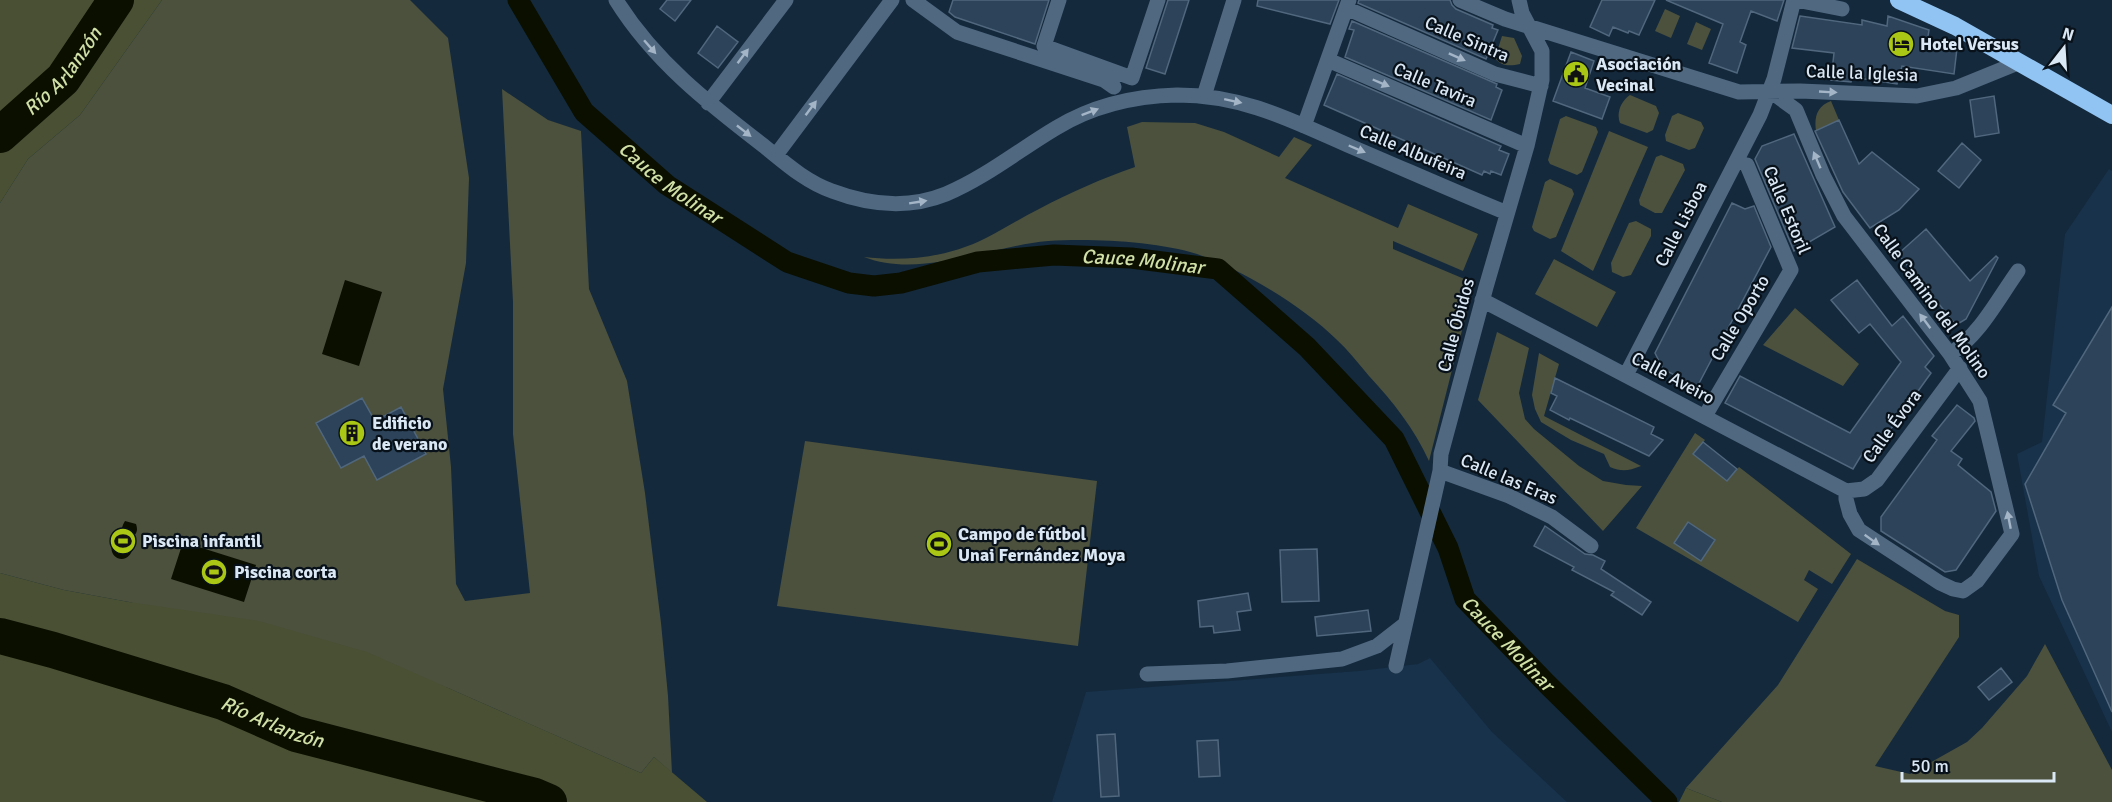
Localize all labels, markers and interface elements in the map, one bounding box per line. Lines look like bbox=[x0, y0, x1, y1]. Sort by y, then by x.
street label: Calle Sintra bbox=[1421, 11, 1513, 67]
north arrow bbox=[2034, 18, 2094, 78]
water label: Río Arlanzón bbox=[18, 21, 107, 121]
text: N bbox=[2060, 23, 2076, 46]
hotel icon: Hotel Versus bbox=[1886, 29, 1916, 59]
place label: Hotel Versus bbox=[1920, 33, 2019, 55]
one-way arrow bbox=[643, 39, 656, 54]
one-way arrow bbox=[737, 49, 749, 64]
one-way arrow bbox=[1449, 53, 1466, 62]
place label: Asociación Vecinal bbox=[1596, 53, 1682, 96]
street label: Calle Tavira bbox=[1390, 58, 1480, 112]
public building icon: Asociación Vecinal bbox=[1561, 59, 1591, 89]
street label: Calle la Iglesia bbox=[1806, 60, 1918, 86]
one-way arrow bbox=[1373, 78, 1391, 88]
one-way arrow bbox=[1819, 88, 1838, 97]
one-way arrow bbox=[1224, 97, 1243, 106]
one-way arrow bbox=[804, 101, 816, 116]
one-way arrow bbox=[1081, 106, 1099, 116]
street label: Calle Albufeira bbox=[1356, 120, 1470, 184]
one-way arrow bbox=[737, 124, 752, 136]
water label: Cauce Molinar bbox=[614, 136, 729, 231]
one-way arrow bbox=[1349, 144, 1367, 154]
one-way arrow bbox=[1812, 150, 1822, 168]
street label: Calle Estoril bbox=[1759, 163, 1815, 257]
street label: Calle Lisboa bbox=[1650, 178, 1712, 270]
one-way arrow bbox=[909, 198, 928, 207]
street label: Calle Camino del Molino bbox=[1868, 219, 1996, 383]
water label: Cauce Molinar bbox=[1081, 244, 1208, 280]
street label: Calle Oporto bbox=[1706, 271, 1774, 365]
street label: Calle Óbidos bbox=[1433, 276, 1479, 374]
one-way arrow bbox=[1918, 313, 1931, 329]
street label: Calle Aveiro bbox=[1628, 347, 1718, 409]
street label: Calle Évora bbox=[1858, 385, 1926, 467]
place label: Edificio de verano bbox=[372, 412, 447, 455]
building icon: Edificio de verano bbox=[337, 418, 367, 448]
street label: Calle las Eras bbox=[1457, 449, 1561, 509]
one-way arrow bbox=[2004, 510, 2013, 529]
place label: Campo de fútbol Unai Fernández Moya bbox=[958, 523, 1126, 566]
sports icon: Piscina infantil bbox=[108, 526, 138, 556]
sports icon: Campo de fútbol Unai Fernández Moya bbox=[924, 529, 954, 559]
place label: Piscina infantil bbox=[142, 530, 262, 552]
one-way arrow bbox=[1864, 534, 1880, 545]
sports icon: Piscina corta bbox=[199, 557, 229, 587]
place label: Piscina corta bbox=[234, 561, 337, 583]
water label: Cauce Molinar bbox=[1456, 591, 1561, 698]
water label: Río Arlanzón bbox=[217, 690, 327, 753]
scale bar bbox=[1902, 745, 2054, 783]
text: 50 m bbox=[1911, 755, 1949, 777]

